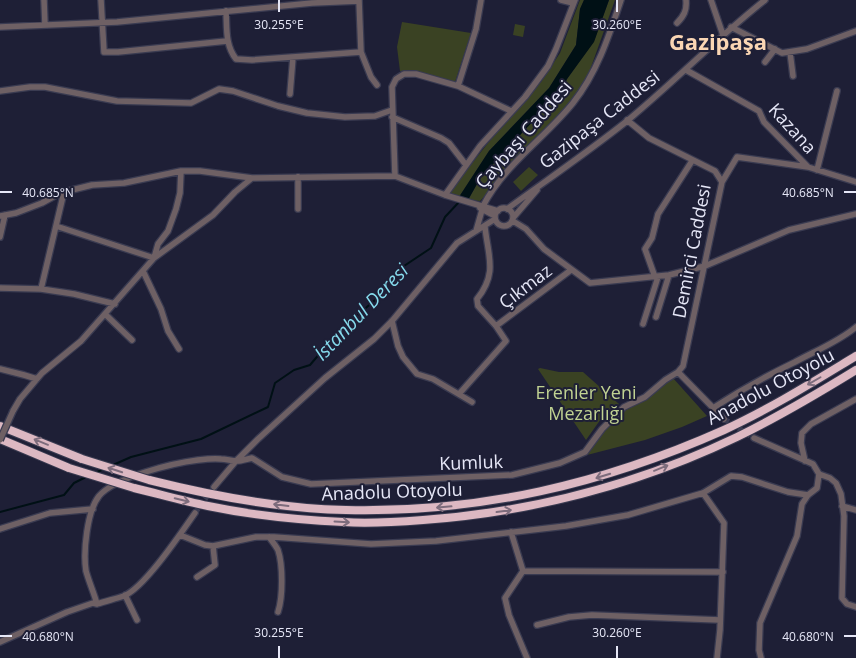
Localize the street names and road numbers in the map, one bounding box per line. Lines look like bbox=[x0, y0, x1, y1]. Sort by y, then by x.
street label: Gazipaşa Caddesi bbox=[534, 64, 664, 174]
street label: Çaybaşı Caddesi bbox=[469, 75, 577, 193]
street label: Kazana bbox=[764, 97, 822, 159]
street label: Demirci Caddesi bbox=[666, 182, 716, 320]
street label: Çıkmaz bbox=[494, 258, 556, 314]
street label: Anadolu Otoyolu bbox=[702, 342, 838, 430]
street label: Kumluk bbox=[439, 449, 504, 475]
street label: Anadolu Otoyolu bbox=[321, 477, 463, 505]

